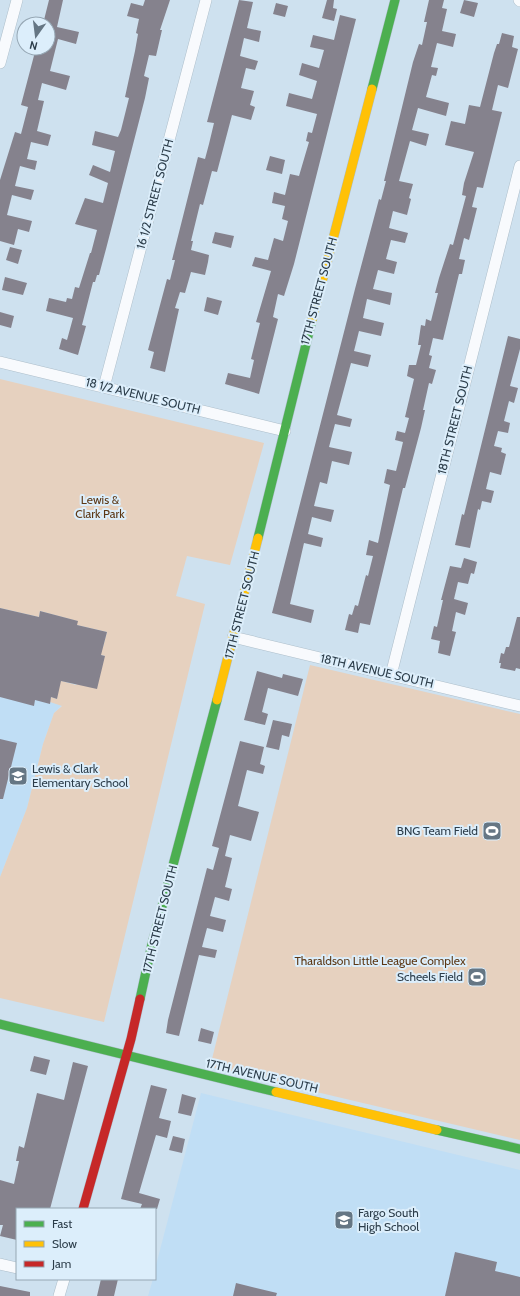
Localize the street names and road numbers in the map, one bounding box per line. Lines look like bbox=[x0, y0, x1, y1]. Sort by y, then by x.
street label: 16 1/2 STREET SOUTH bbox=[133, 137, 176, 250]
street label: 17TH STREET SOUTH bbox=[297, 236, 340, 346]
street label: 18TH STREET SOUTH bbox=[434, 364, 475, 476]
street label: 18 1/2 AVENUE SOUTH bbox=[84, 374, 202, 417]
street label: 17TH STREET SOUTH bbox=[221, 549, 262, 660]
street label: 18TH AVENUE SOUTH bbox=[319, 650, 435, 691]
street label: 17TH STREET SOUTH bbox=[139, 863, 180, 974]
street label: 17TH AVENUE SOUTH bbox=[205, 1055, 320, 1096]

